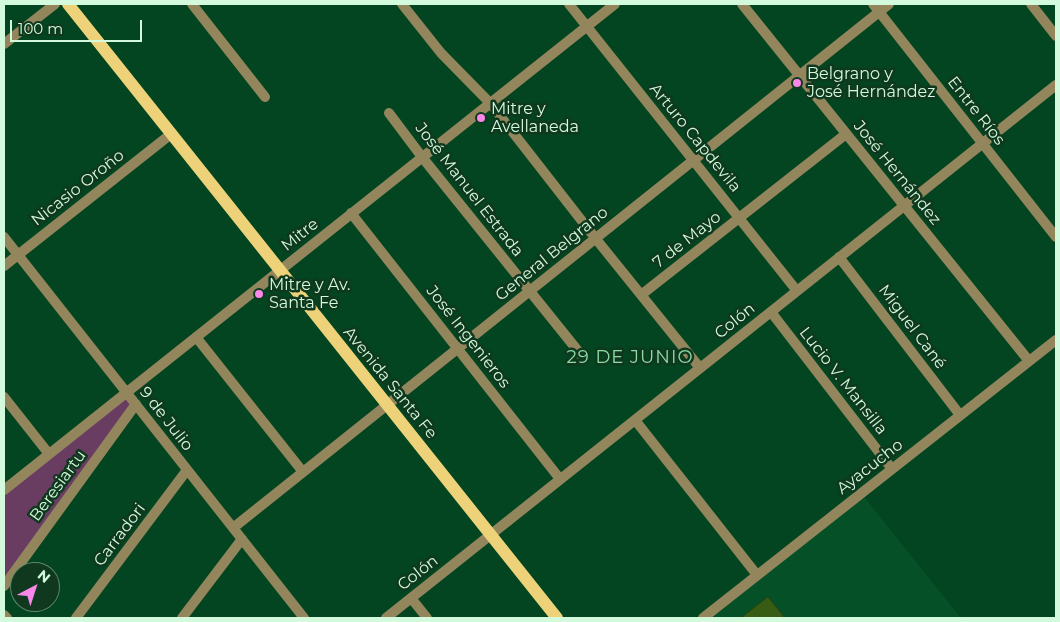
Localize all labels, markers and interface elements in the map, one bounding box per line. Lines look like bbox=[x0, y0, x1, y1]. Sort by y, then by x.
scale bar bbox=[12, 10, 145, 42]
text: 100 m bbox=[18, 19, 63, 38]
place label: Belgrano y José Hernández bbox=[807, 64, 935, 102]
street label: Entre Ríos bbox=[943, 73, 1009, 149]
marker: Belgrano y José Hernández bbox=[791, 77, 803, 89]
street label: Arturo Capdevila bbox=[645, 80, 745, 196]
place label: Mitre y Avellaneda bbox=[491, 99, 579, 137]
marker: Mitre y Avellaneda bbox=[475, 112, 487, 124]
street label: José Hernández bbox=[849, 117, 945, 229]
street label: José Manuel Estrada bbox=[411, 119, 527, 261]
street label: Nicasio Oroño bbox=[28, 146, 128, 230]
street label: General Belgrano bbox=[492, 203, 612, 305]
street label: 7 de Mayo bbox=[649, 207, 725, 273]
street label: Mitre bbox=[278, 215, 322, 255]
place label: Mitre y Av. Santa Fe bbox=[269, 275, 350, 313]
street label: Miguel Cané bbox=[874, 281, 950, 373]
street label: José Ingenieros bbox=[422, 282, 514, 392]
marker: Mitre y Av. Santa Fe bbox=[253, 288, 265, 300]
street label: Colón bbox=[711, 299, 759, 343]
street label: Avenida Santa Fe bbox=[339, 323, 441, 443]
street label: Lucio V. Mansilla bbox=[795, 323, 891, 439]
district label: 29 DE JUNIO bbox=[565, 347, 695, 369]
street label: 9 de Julio bbox=[135, 383, 197, 455]
street label: Ayacucho bbox=[833, 435, 907, 499]
street label: Beresiartu bbox=[26, 447, 90, 525]
street label: Carradori bbox=[90, 500, 150, 570]
street label: Colón bbox=[394, 551, 442, 595]
north arrow bbox=[10, 562, 60, 612]
text: N bbox=[34, 566, 54, 587]

